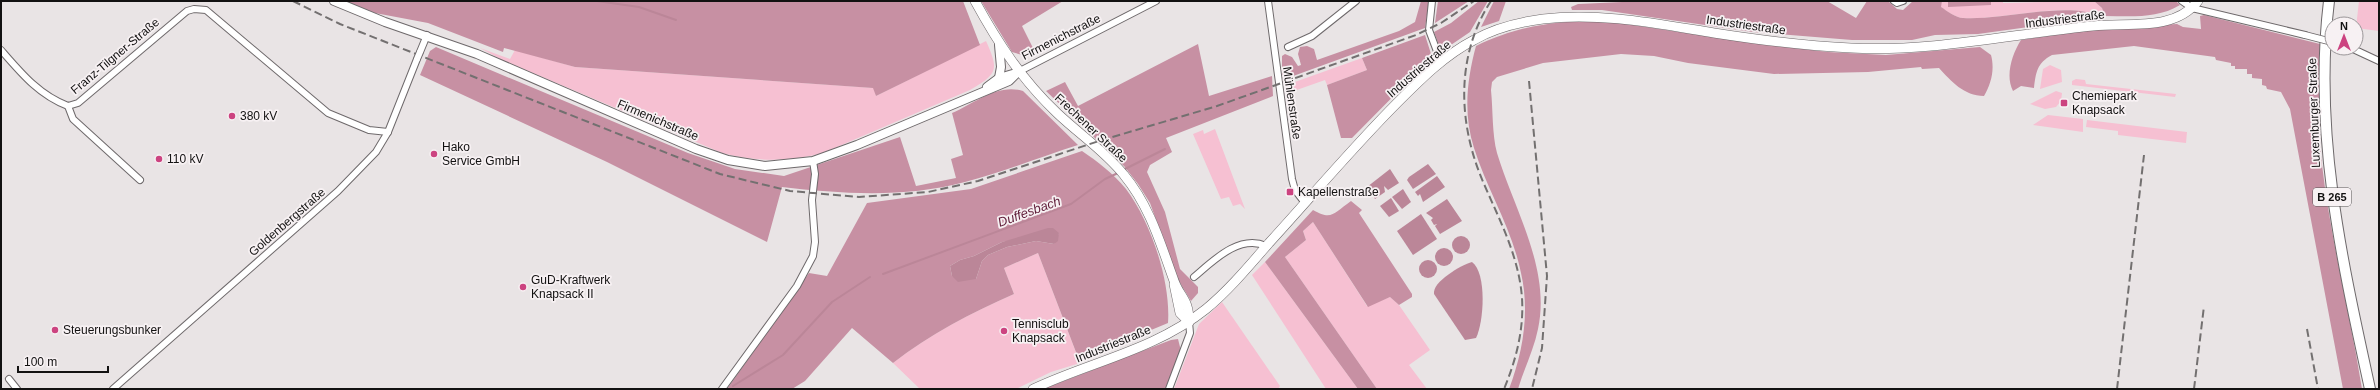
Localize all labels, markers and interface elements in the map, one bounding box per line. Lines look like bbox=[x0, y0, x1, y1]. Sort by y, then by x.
street label: Industriestraße bbox=[2024, 7, 2106, 31]
street label: Firmenichstraße bbox=[1019, 11, 1103, 63]
street label: Industriestraße bbox=[1705, 12, 1787, 38]
street label: Franz-Tilgner-Straße bbox=[68, 15, 162, 97]
north arrow bbox=[2324, 16, 2364, 56]
text: N bbox=[2340, 20, 2348, 32]
street label: Industriestraße bbox=[1384, 37, 1454, 101]
street label: Luxemburger Straße bbox=[2305, 57, 2323, 168]
street label: Mühlenstraße bbox=[1280, 66, 1304, 141]
place label: Chemiepark Knapsack bbox=[2072, 89, 2138, 117]
street label: Frechener Straße bbox=[1052, 91, 1130, 165]
street label: Firmenichstraße bbox=[615, 97, 701, 144]
marker: Chemiepark Knapsack bbox=[2059, 98, 2069, 108]
place label: 380 kV bbox=[240, 109, 277, 123]
marker: 380 kV bbox=[227, 111, 237, 121]
place label: Hako Service GmbH bbox=[442, 140, 520, 168]
marker: Hako Service GmbH bbox=[429, 149, 439, 159]
place label: 110 kV bbox=[167, 152, 203, 166]
marker: 110 kV bbox=[154, 154, 164, 164]
street label: Goldenbergstraße bbox=[246, 185, 328, 259]
place label: Kapellenstraße bbox=[1298, 185, 1379, 199]
marker: Kapellenstraße bbox=[1285, 187, 1295, 197]
road number: B 265 bbox=[2313, 188, 2351, 206]
water label: Duffesbach bbox=[996, 193, 1063, 230]
place label: GuD-Kraftwerk Knapsack II bbox=[531, 273, 611, 301]
marker: GuD-Kraftwerk Knapsack II bbox=[518, 282, 528, 292]
place label: Tennisclub Knapsack bbox=[1012, 317, 1069, 345]
street label: Industriestraße bbox=[1073, 322, 1153, 365]
place label: Steuerungsbunker bbox=[63, 323, 161, 337]
marker: Steuerungsbunker bbox=[50, 325, 60, 335]
marker: Tennisclub Knapsack bbox=[999, 326, 1009, 336]
scale bar bbox=[18, 348, 108, 374]
text: 100 m bbox=[24, 355, 57, 369]

